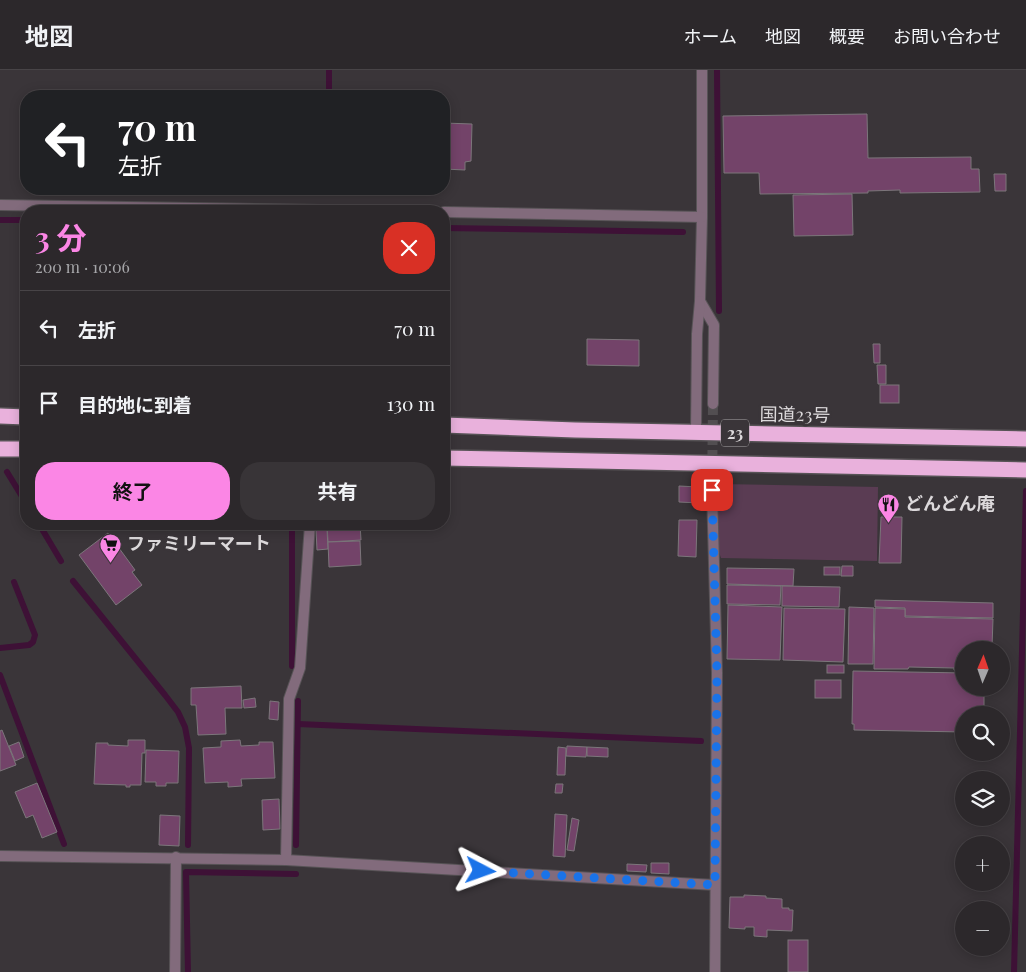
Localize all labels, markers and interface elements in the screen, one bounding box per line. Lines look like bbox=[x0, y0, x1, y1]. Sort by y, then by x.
text: 地図 bbox=[25, 19, 73, 51]
text: ホーム bbox=[684, 24, 737, 48]
text: 地図 bbox=[765, 24, 801, 48]
text: 概要 bbox=[829, 24, 865, 48]
text: お問い合わせ bbox=[893, 24, 1001, 48]
text: 70 m bbox=[118, 103, 196, 150]
icon: left bbox=[35, 110, 100, 175]
text: 左折 bbox=[118, 150, 162, 180]
text: 3 分 bbox=[35, 217, 86, 257]
button: close bbox=[383, 222, 435, 274]
text: 200 m · 10:06 bbox=[35, 256, 130, 277]
icon: left bbox=[35, 314, 63, 342]
text: 70 m bbox=[394, 315, 435, 341]
text: 左折 bbox=[78, 316, 116, 342]
icon: arrive bbox=[35, 389, 63, 417]
text: 130 m bbox=[387, 390, 435, 416]
text: 目的地に到着 bbox=[78, 391, 192, 417]
street label: 国道23号 bbox=[759, 401, 831, 427]
road number: 23 bbox=[721, 419, 749, 446]
button: 終了 bbox=[35, 462, 230, 520]
button: 共有 bbox=[240, 462, 435, 520]
pin bbox=[691, 469, 733, 511]
icon: arrive bbox=[698, 476, 726, 504]
place label: どんどん庵 bbox=[905, 491, 994, 515]
restaurant icon: どんどん庵 bbox=[877, 492, 901, 523]
place label: ファミリーマート bbox=[127, 531, 271, 555]
supermarket icon: ファミリーマート bbox=[99, 532, 123, 563]
north arrow bbox=[955, 641, 1010, 696]
map controls bbox=[955, 641, 1010, 956]
button: search bbox=[955, 706, 1010, 761]
button: layers bbox=[955, 771, 1010, 826]
button: + bbox=[955, 836, 1010, 891]
position arrow bbox=[454, 844, 506, 896]
button: − bbox=[955, 901, 1010, 956]

